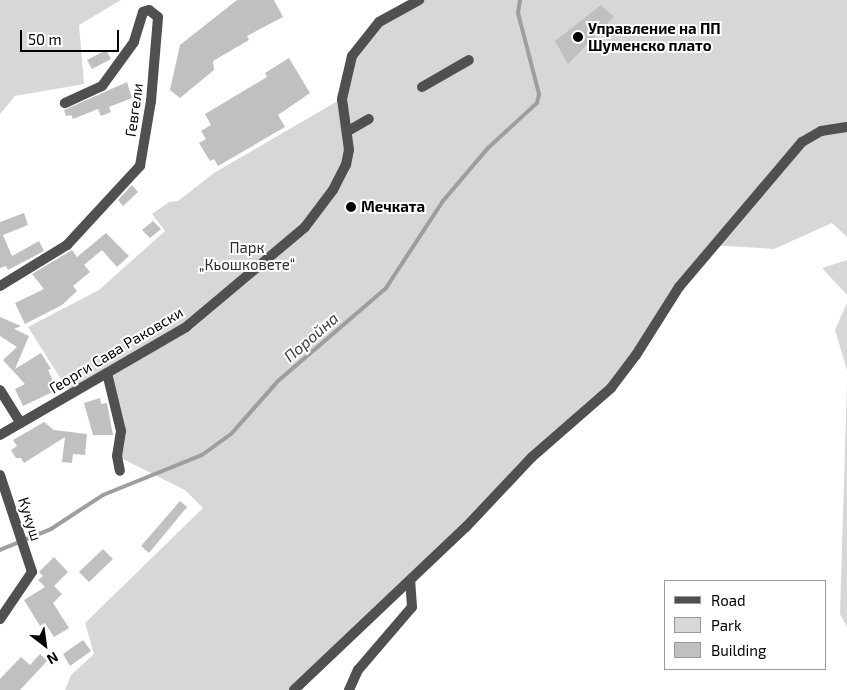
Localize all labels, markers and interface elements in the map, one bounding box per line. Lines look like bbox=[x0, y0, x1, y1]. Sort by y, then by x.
place label: Управление на ПП Шуменско плато bbox=[588, 19, 721, 54]
scale bar bbox=[22, 20, 121, 52]
text: 50 m bbox=[28, 30, 62, 48]
marker: Управление на ПП Шуменско плато bbox=[572, 31, 584, 43]
street label: Гевгели bbox=[121, 82, 147, 138]
place label: Мечката bbox=[361, 198, 425, 216]
marker: Мечката bbox=[345, 201, 357, 213]
park label: Парк „Кьошковете“ bbox=[199, 238, 295, 273]
street label: Георги Сава Раковски bbox=[46, 303, 186, 397]
water label: Поройна bbox=[280, 308, 342, 366]
street label: Кукуш bbox=[15, 495, 45, 543]
legend bbox=[664, 580, 827, 670]
text: Road bbox=[711, 591, 746, 609]
text: Park bbox=[711, 616, 742, 634]
north arrow bbox=[20, 620, 70, 670]
text: Building bbox=[711, 641, 766, 659]
text: N bbox=[44, 649, 61, 668]

